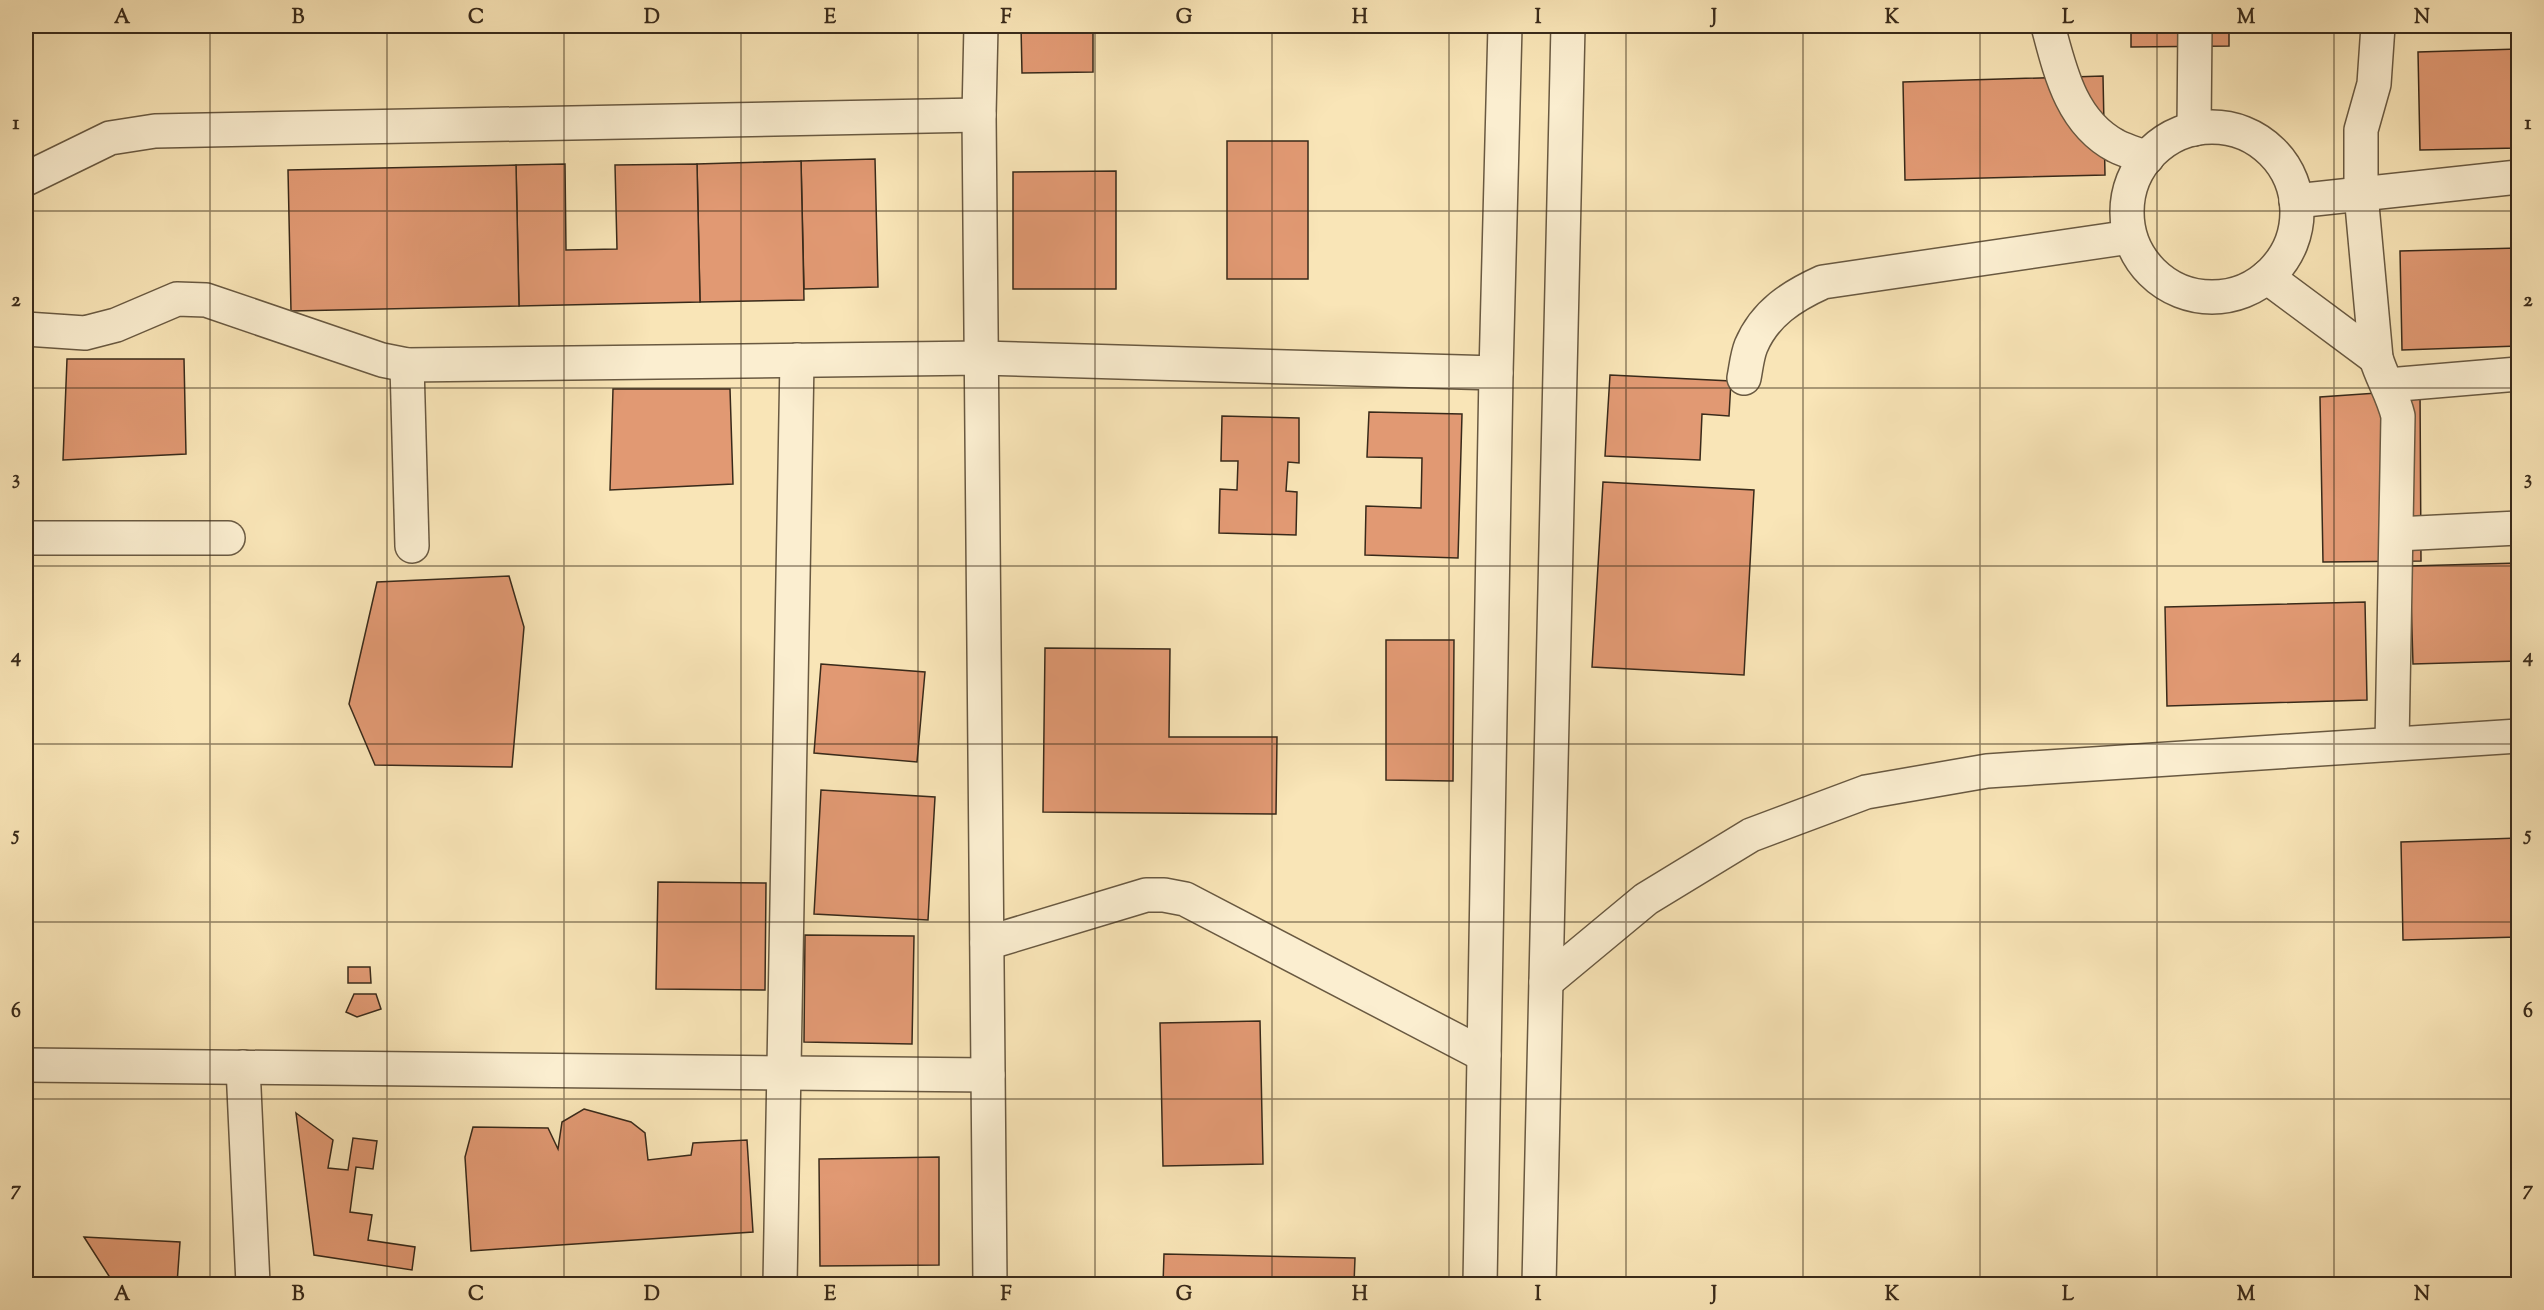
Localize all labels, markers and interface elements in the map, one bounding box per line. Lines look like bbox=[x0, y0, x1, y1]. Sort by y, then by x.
text: A bbox=[114, 4, 131, 33]
text: B bbox=[292, 4, 305, 33]
text: C bbox=[468, 4, 484, 33]
text: D bbox=[644, 4, 660, 33]
text: E bbox=[824, 4, 837, 33]
text: F bbox=[1000, 4, 1012, 33]
text: G bbox=[1176, 4, 1193, 33]
text: H bbox=[1352, 4, 1368, 33]
text: I bbox=[1535, 4, 1542, 33]
text: J bbox=[1709, 4, 1717, 33]
text: K bbox=[1885, 4, 1900, 33]
text: L bbox=[2062, 4, 2075, 33]
text: M bbox=[2237, 4, 2256, 33]
text: N bbox=[2414, 4, 2430, 33]
text: 1 bbox=[13, 110, 20, 139]
text: 1 bbox=[2525, 110, 2532, 139]
text: 2 bbox=[11, 287, 21, 316]
text: 2 bbox=[2523, 287, 2533, 316]
text: 3 bbox=[12, 465, 20, 494]
text: 3 bbox=[2524, 465, 2532, 494]
text: 4 bbox=[10, 643, 21, 672]
text: 4 bbox=[2522, 643, 2533, 672]
text: 5 bbox=[11, 821, 20, 850]
text: 5 bbox=[2523, 821, 2532, 850]
text: 6 bbox=[11, 998, 21, 1027]
text: 6 bbox=[2523, 998, 2533, 1027]
text: 7 bbox=[11, 1176, 22, 1205]
text: 7 bbox=[2523, 1176, 2534, 1205]
text: A bbox=[114, 1281, 131, 1310]
text: B bbox=[292, 1281, 305, 1310]
text: C bbox=[468, 1281, 484, 1310]
text: D bbox=[644, 1281, 660, 1310]
text: E bbox=[824, 1281, 837, 1310]
text: F bbox=[1000, 1281, 1012, 1310]
text: G bbox=[1176, 1281, 1193, 1310]
text: H bbox=[1352, 1281, 1368, 1310]
text: I bbox=[1535, 1281, 1542, 1310]
text: J bbox=[1709, 1281, 1717, 1310]
text: K bbox=[1885, 1281, 1900, 1310]
text: L bbox=[2062, 1281, 2075, 1310]
text: M bbox=[2237, 1281, 2256, 1310]
text: N bbox=[2414, 1281, 2430, 1310]

